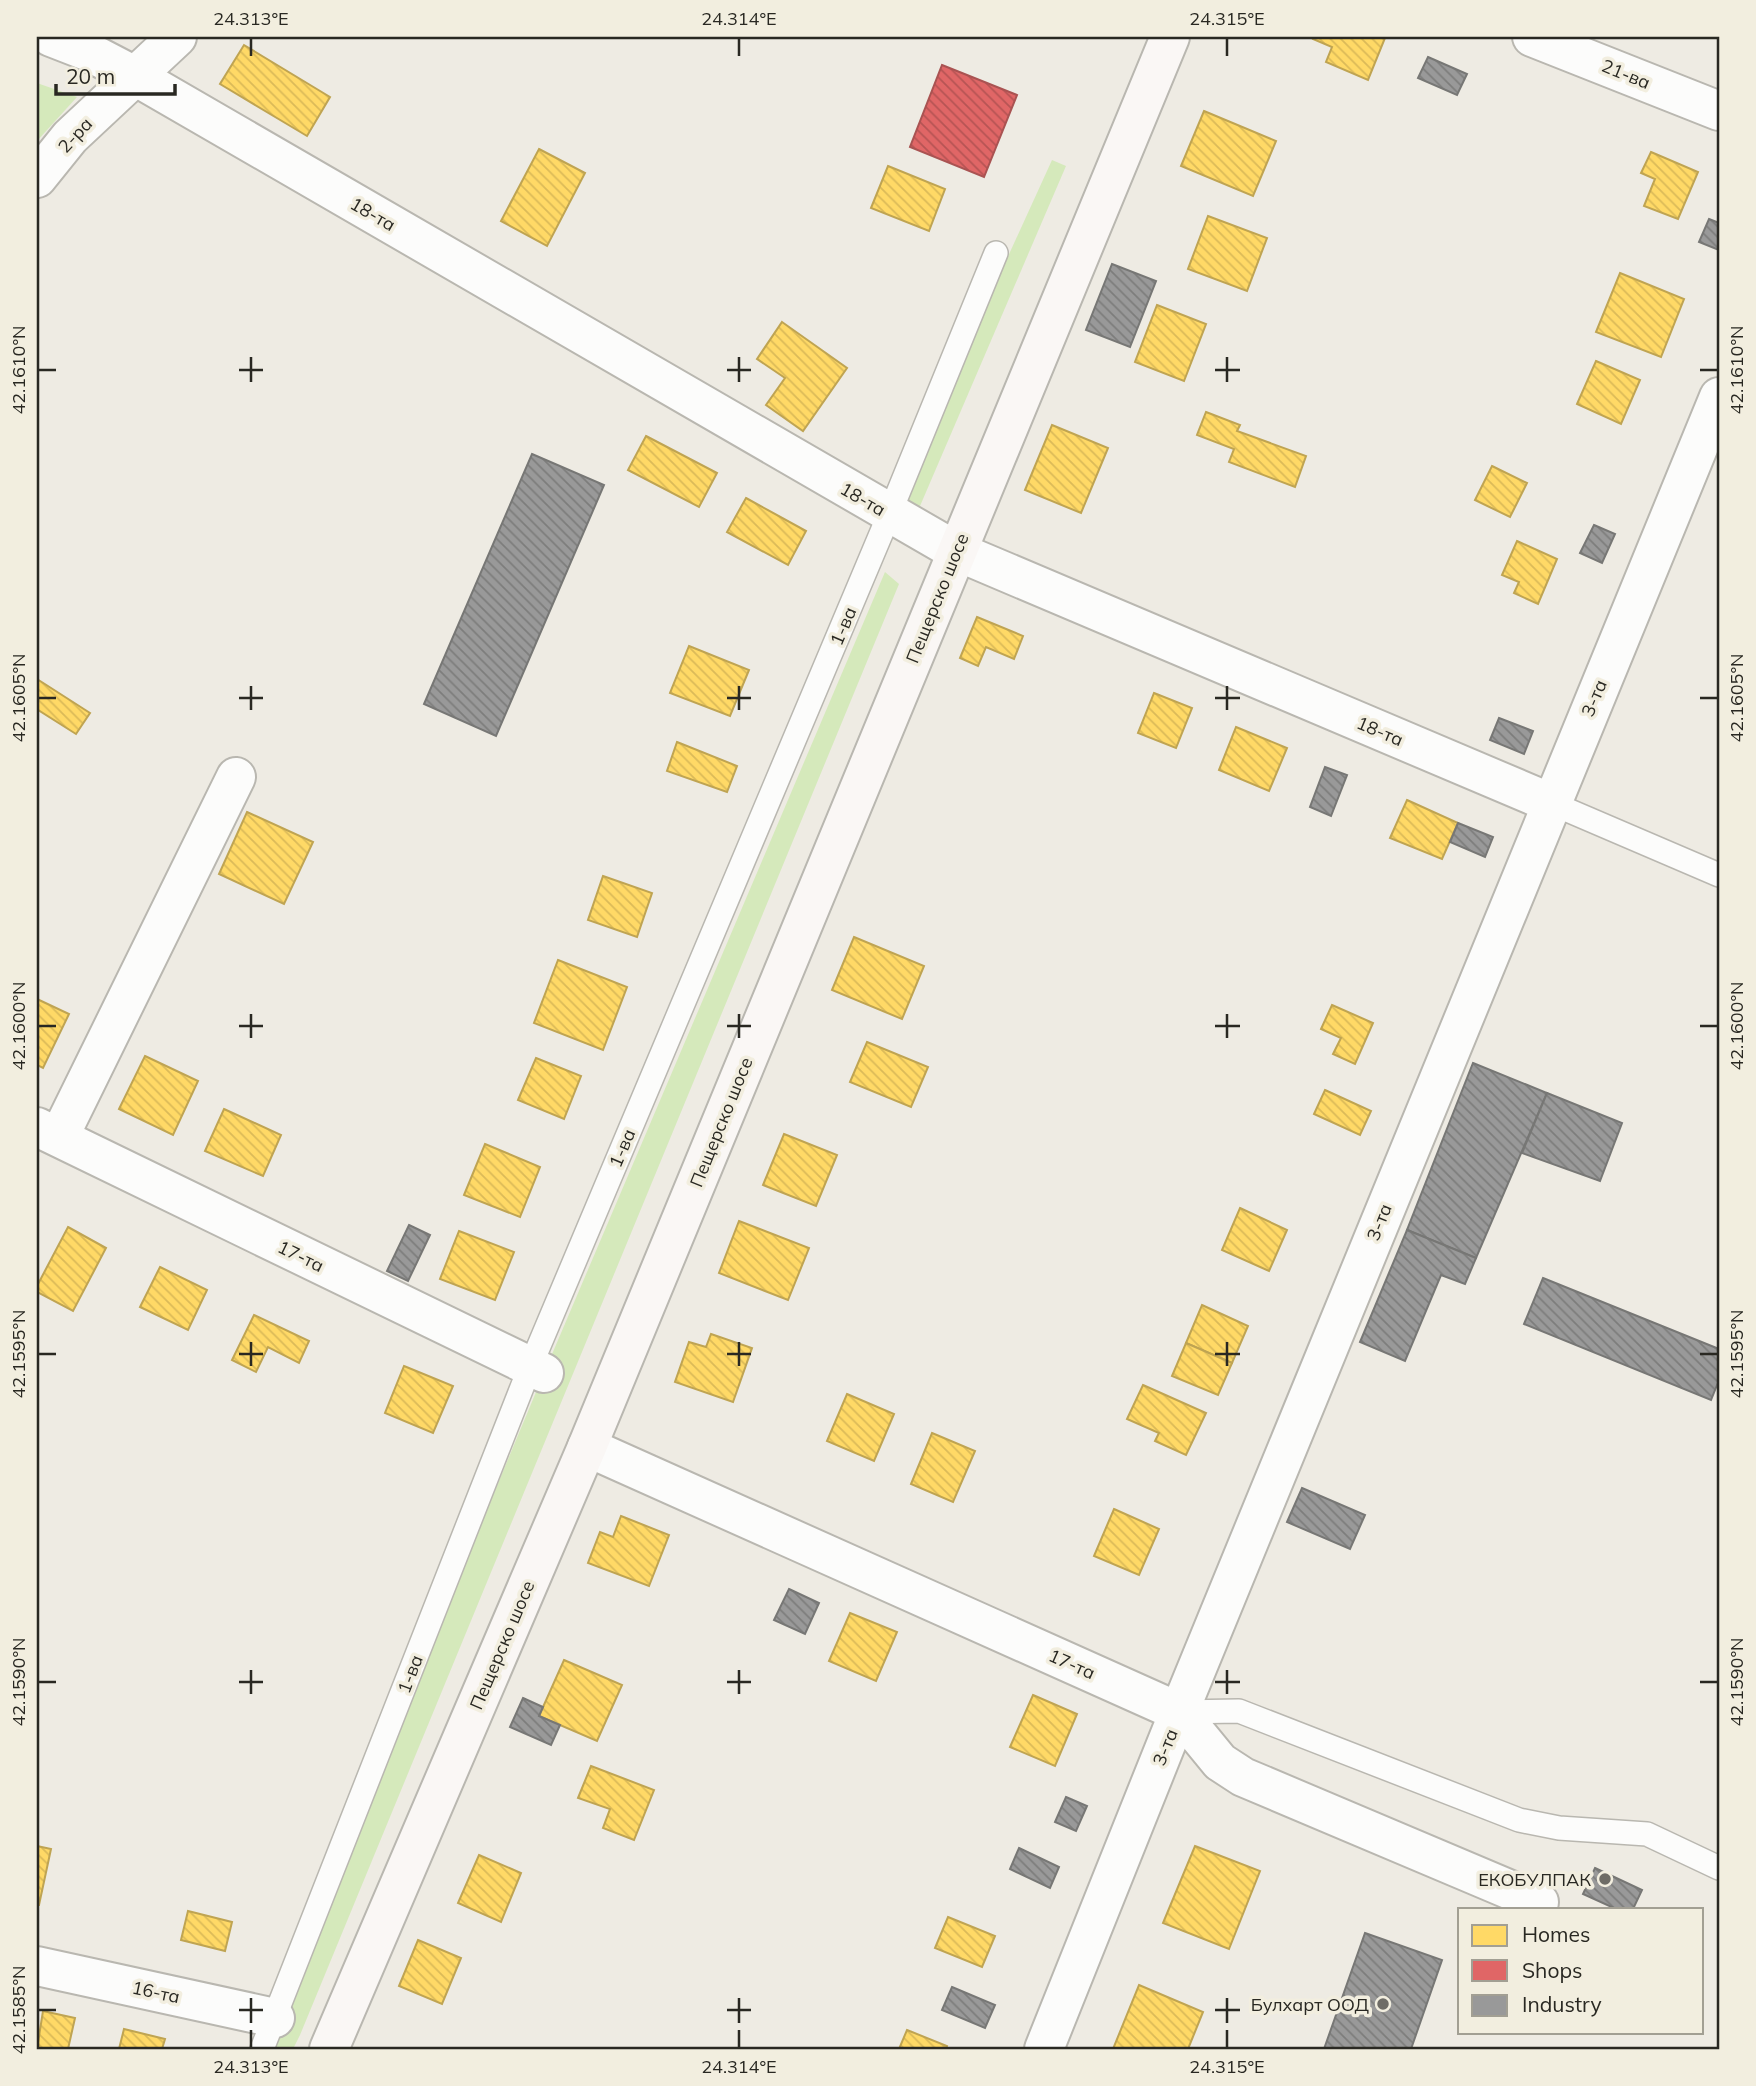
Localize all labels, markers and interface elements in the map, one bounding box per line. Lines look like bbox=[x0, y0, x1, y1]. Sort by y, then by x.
text: 24.313°E bbox=[213, 7, 289, 30]
text: 24.314°E bbox=[701, 7, 777, 30]
text: 24.315°E bbox=[1189, 7, 1265, 30]
scale bar bbox=[56, 52, 175, 96]
street label: 21-ва bbox=[1598, 54, 1654, 94]
text: 20 m bbox=[66, 63, 115, 89]
street label: 2-ра bbox=[53, 112, 97, 158]
street label: 18-та bbox=[346, 192, 400, 236]
text: 42.1610°N bbox=[7, 325, 30, 415]
text: 42.1610°N bbox=[1725, 325, 1748, 415]
street label: 18-та bbox=[836, 477, 890, 521]
street label: Пещерско шосе bbox=[900, 530, 974, 666]
street label: 1-ва bbox=[825, 603, 861, 649]
text: 42.1605°N bbox=[7, 653, 30, 743]
text: 42.1605°N bbox=[1725, 653, 1748, 743]
street label: 3-та bbox=[1576, 676, 1612, 720]
street label: 18-та bbox=[1353, 711, 1407, 751]
text: 42.1600°N bbox=[7, 981, 30, 1071]
text: 42.1600°N bbox=[1725, 981, 1748, 1071]
street label: Пещерско шосе bbox=[684, 1054, 758, 1190]
street label: 1-ва bbox=[604, 1125, 640, 1171]
street label: 3-та bbox=[1361, 1200, 1397, 1244]
street label: 17-та bbox=[274, 1235, 328, 1277]
text: 42.1595°N bbox=[7, 1309, 30, 1399]
text: 42.1595°N bbox=[1725, 1309, 1748, 1399]
street label: Пещерско шосе bbox=[464, 1577, 540, 1713]
text: 42.1590°N bbox=[7, 1637, 30, 1727]
text: 42.1590°N bbox=[1725, 1637, 1748, 1727]
street label: 17-та bbox=[1045, 1644, 1099, 1684]
street label: 1-ва bbox=[392, 1651, 428, 1697]
street label: 3-та bbox=[1147, 1725, 1183, 1769]
place label: ЕКОБУЛПАК bbox=[1478, 1868, 1591, 1891]
marker: ЕКОБУЛПАК bbox=[1597, 1871, 1613, 1887]
legend bbox=[1458, 1908, 1704, 2034]
text: Homes bbox=[1522, 1921, 1590, 1947]
text: Shops bbox=[1522, 1957, 1582, 1983]
text: 42.1585°N bbox=[7, 1965, 30, 2055]
street label: 16-та bbox=[130, 1976, 182, 2008]
text: Industry bbox=[1522, 1991, 1602, 2017]
place label: Булхарт ООД bbox=[1251, 1993, 1370, 2016]
marker: Булхарт ООД bbox=[1375, 1996, 1391, 2012]
text: 24.313°E bbox=[213, 2055, 289, 2078]
text: 24.314°E bbox=[701, 2055, 777, 2078]
text: 24.315°E bbox=[1189, 2055, 1265, 2078]

